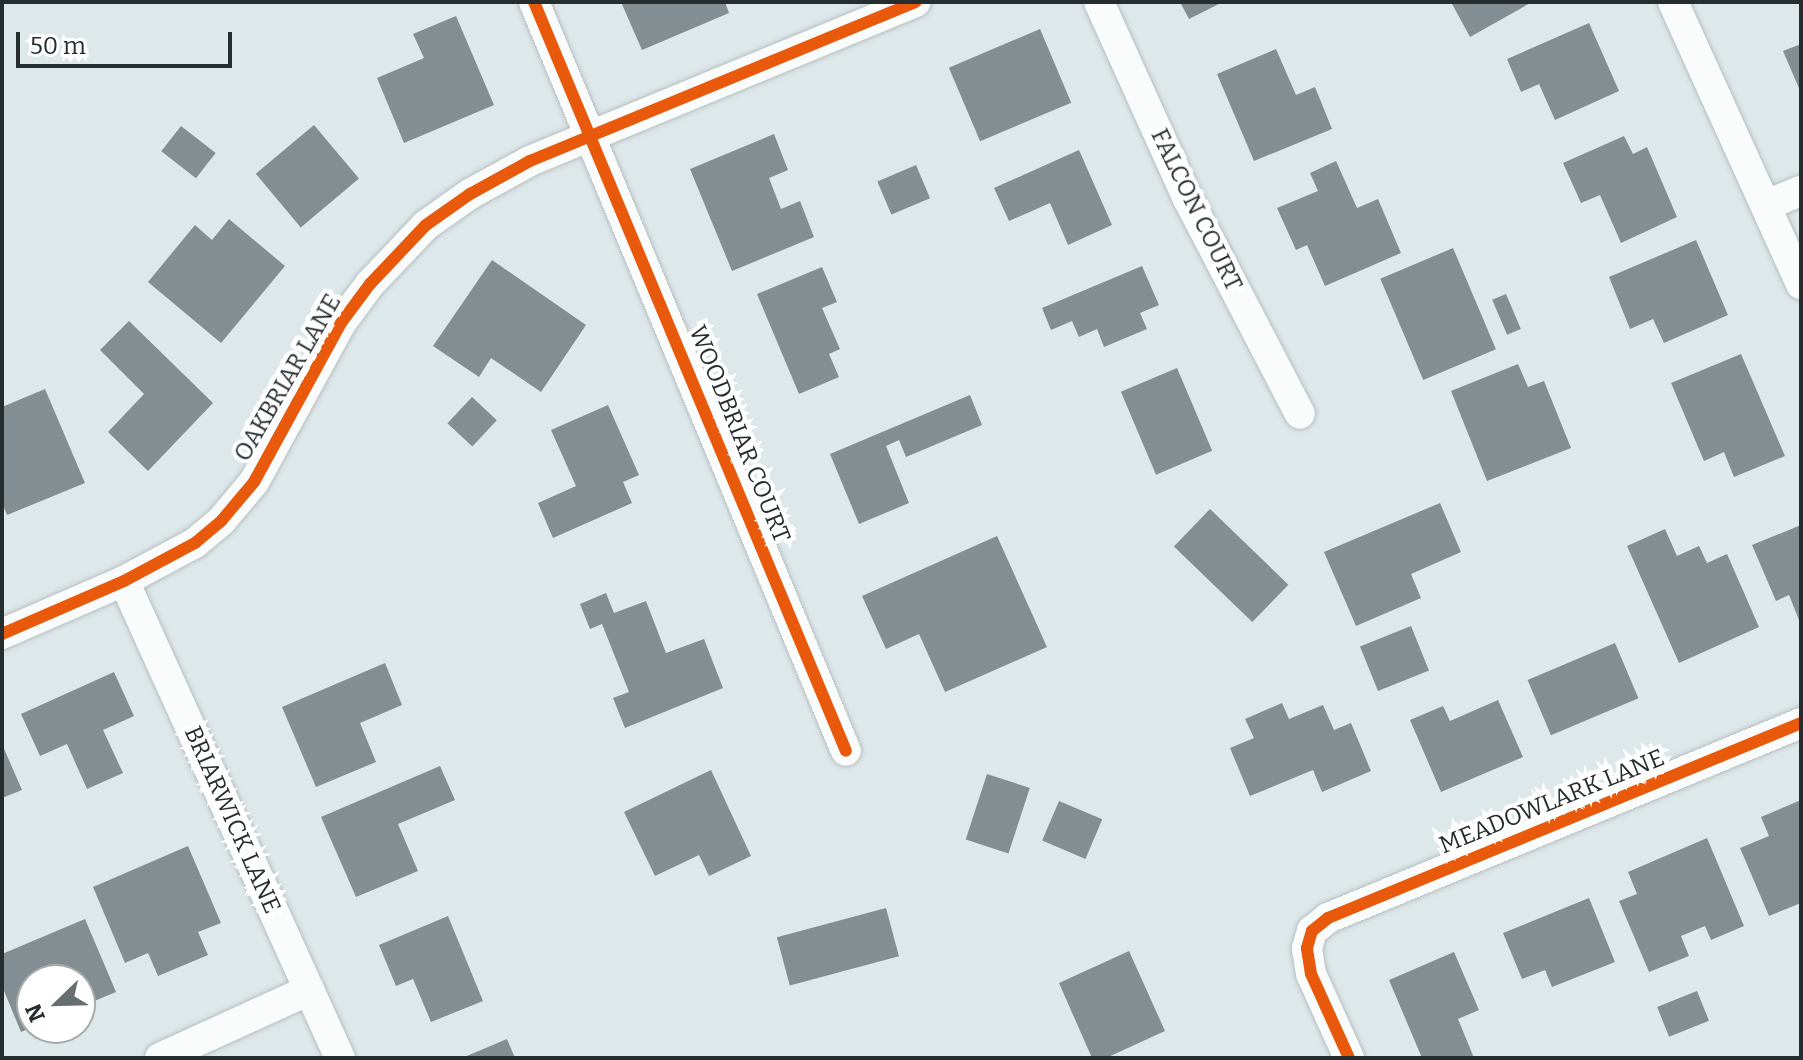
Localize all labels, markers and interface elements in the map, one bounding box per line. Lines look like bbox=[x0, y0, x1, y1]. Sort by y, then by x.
scale bar bbox=[20, 16, 236, 66]
text: 50 m bbox=[30, 32, 86, 60]
street label: FALCON COURT bbox=[1144, 124, 1248, 296]
street label: OAKBRIAR LANE bbox=[229, 289, 347, 467]
street label: WOODBRIAR COURT bbox=[682, 321, 796, 547]
street label: BRIARWICK LANE bbox=[178, 722, 286, 918]
street label: MEADOWLARK LANE bbox=[1435, 744, 1669, 860]
north arrow bbox=[16, 964, 96, 1044]
text: N bbox=[20, 1000, 51, 1026]

